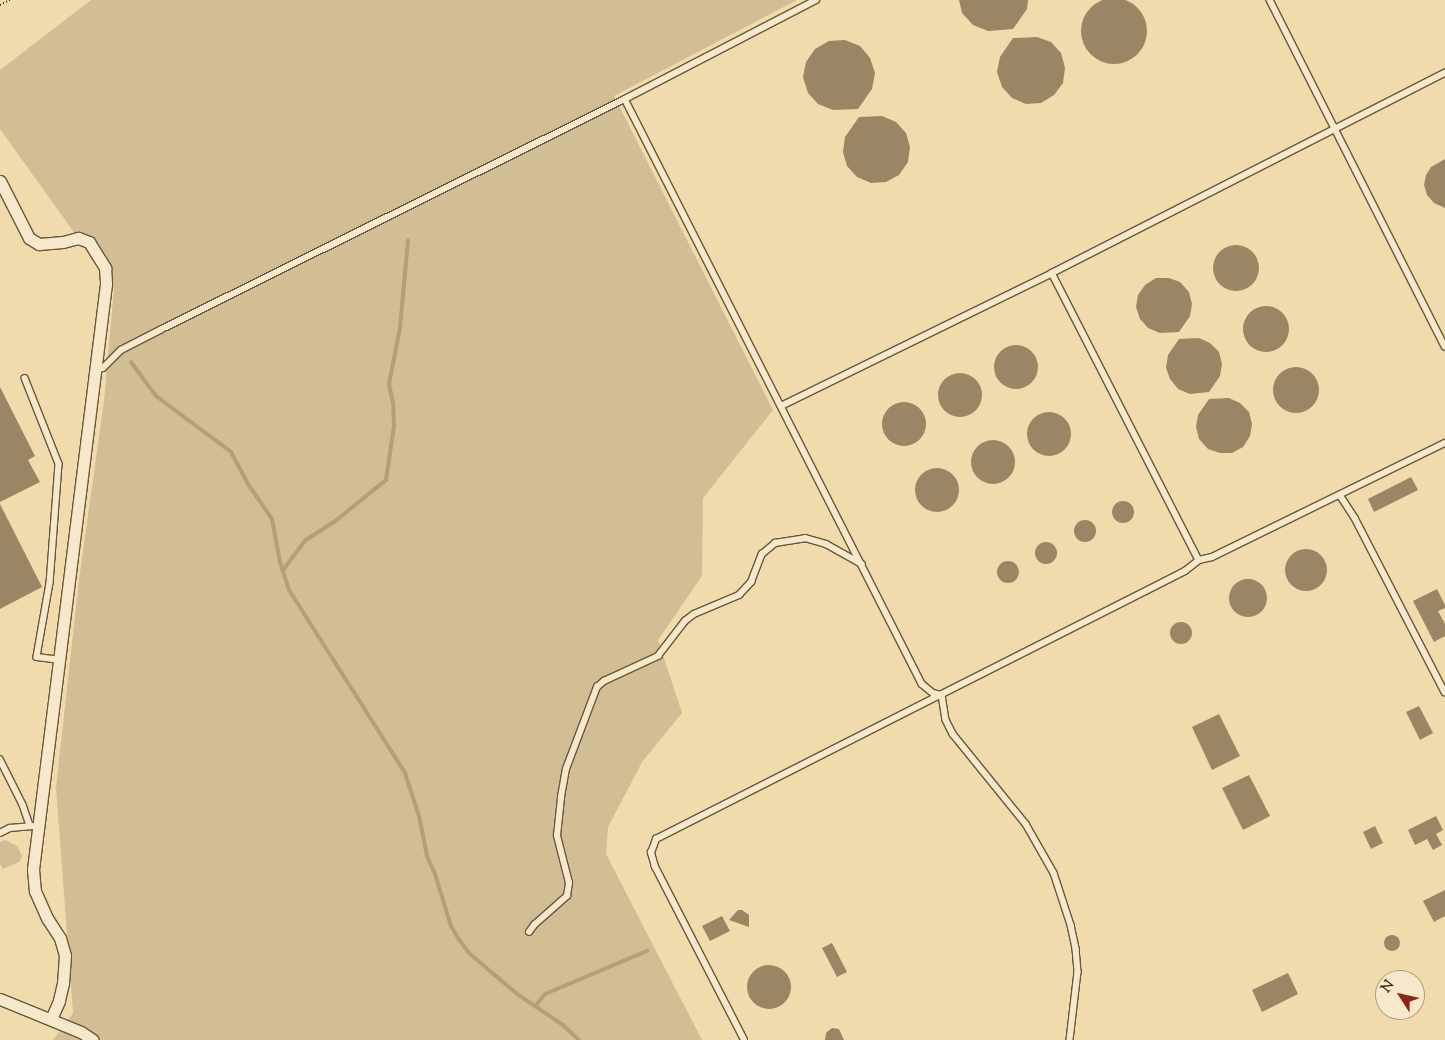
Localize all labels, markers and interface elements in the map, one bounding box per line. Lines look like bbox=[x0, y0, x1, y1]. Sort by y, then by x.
north arrow bbox=[1375, 970, 1425, 1020]
text: N bbox=[1377, 977, 1400, 997]

